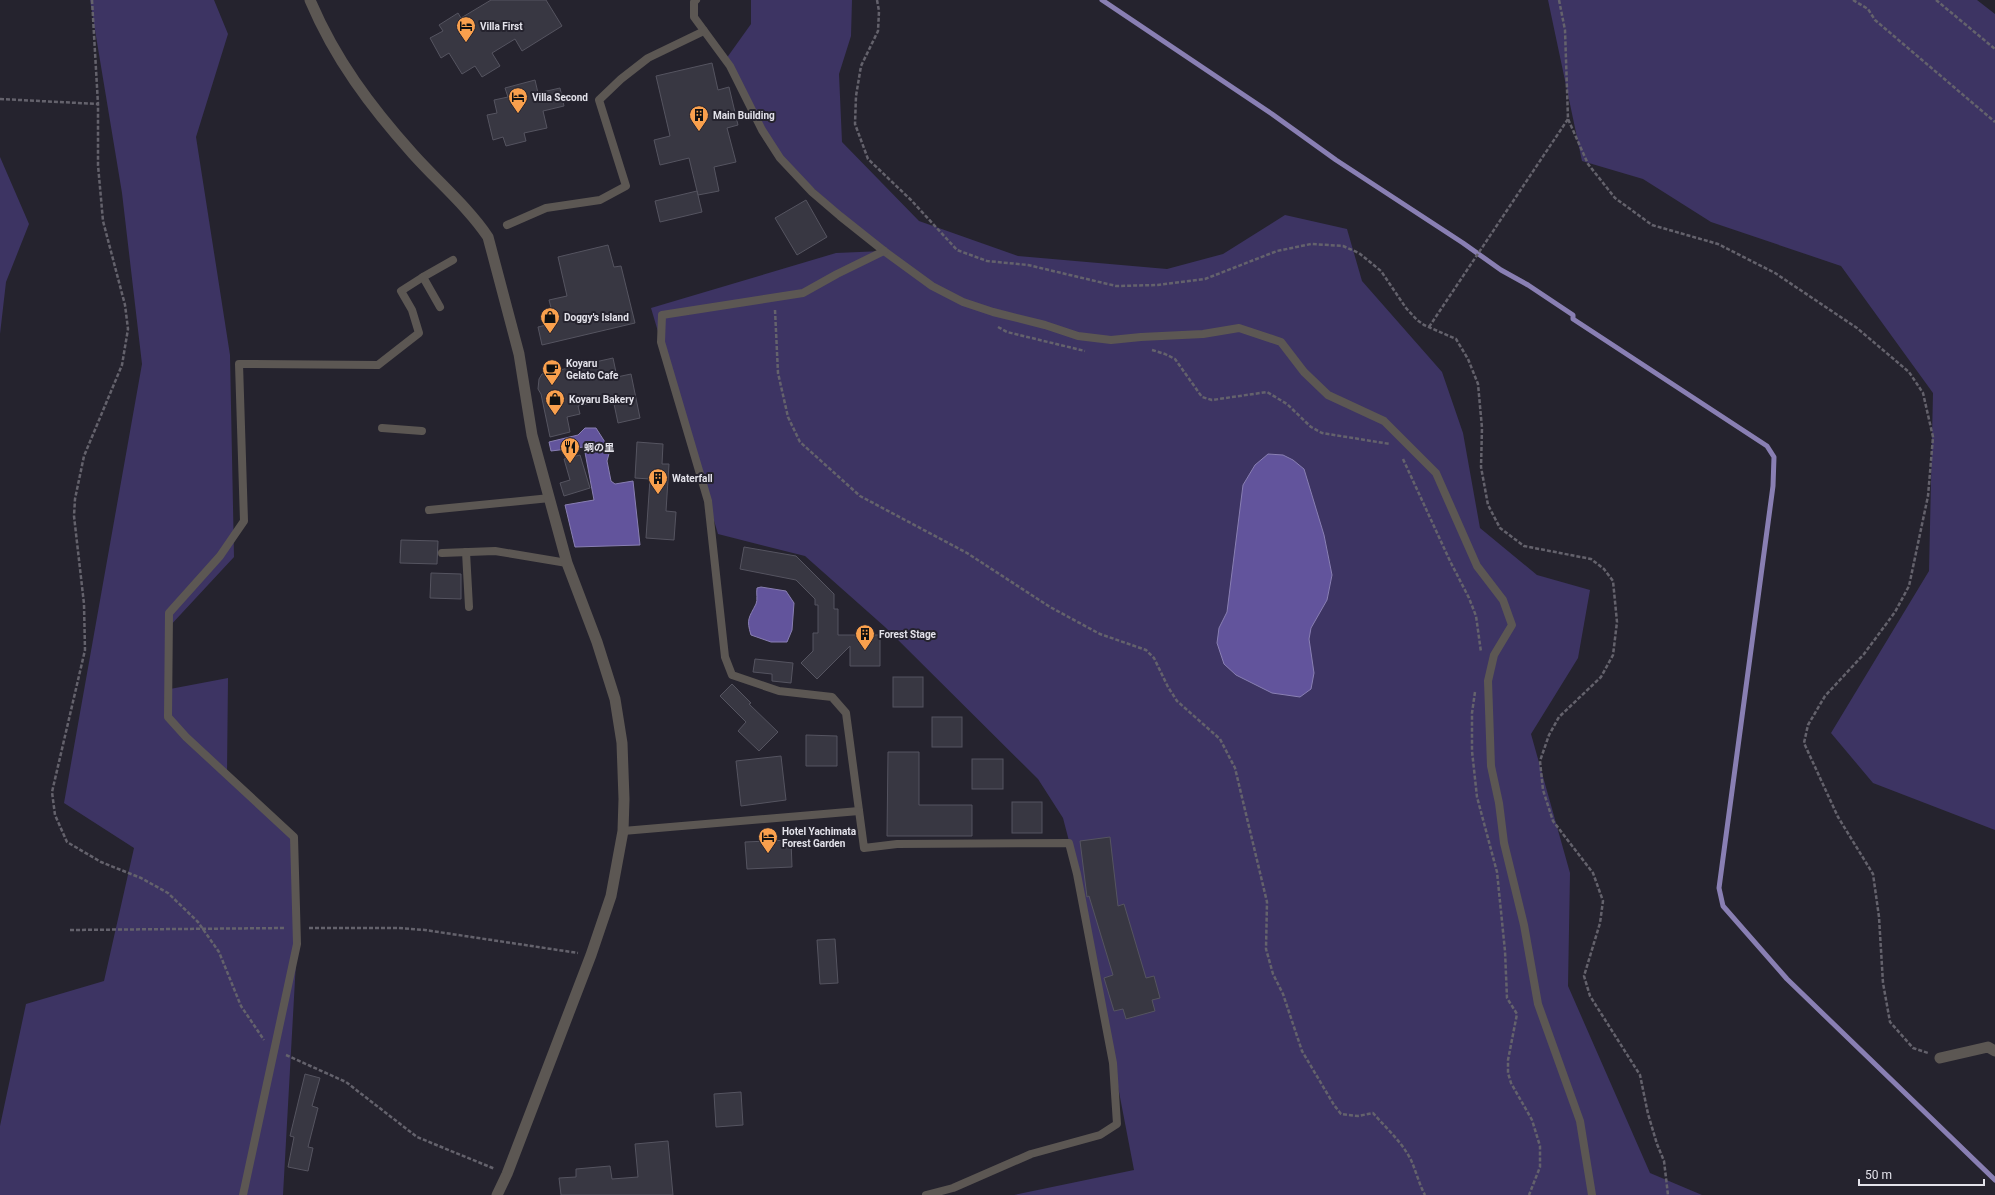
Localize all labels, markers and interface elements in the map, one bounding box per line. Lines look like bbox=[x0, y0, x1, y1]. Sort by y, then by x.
hotel icon: Villa First bbox=[455, 15, 477, 43]
place label: Villa First bbox=[480, 21, 523, 32]
hotel icon: Villa Second bbox=[507, 86, 529, 114]
place label: Villa Second bbox=[532, 92, 588, 103]
building icon: Main Building bbox=[688, 104, 710, 132]
place label: Main Building bbox=[713, 110, 775, 121]
shop icon: Doggy's Island bbox=[539, 306, 561, 334]
place label: Doggy's Island bbox=[564, 312, 629, 323]
cafe icon: Koyaru Gelato Cafe bbox=[541, 358, 563, 386]
place label: Koyaru Gelato Cafe bbox=[566, 358, 619, 381]
shop icon: Koyaru Bakery bbox=[544, 388, 566, 416]
place label: Koyaru Bakery bbox=[569, 394, 635, 405]
restaurant icon: 蜩の里 bbox=[559, 436, 581, 464]
place label: 蜩の里 bbox=[584, 442, 614, 453]
building icon: Waterfall bbox=[647, 467, 669, 495]
place label: Waterfall bbox=[672, 473, 713, 484]
building icon: Forest Stage bbox=[854, 623, 876, 651]
place label: Forest Stage bbox=[879, 629, 937, 640]
hotel icon: Hotel Yachimata Forest Garden bbox=[757, 826, 779, 854]
place label: Hotel Yachimata Forest Garden bbox=[782, 826, 857, 849]
scale bar bbox=[1859, 1161, 1984, 1187]
text: 50 m bbox=[1865, 1168, 1892, 1182]

